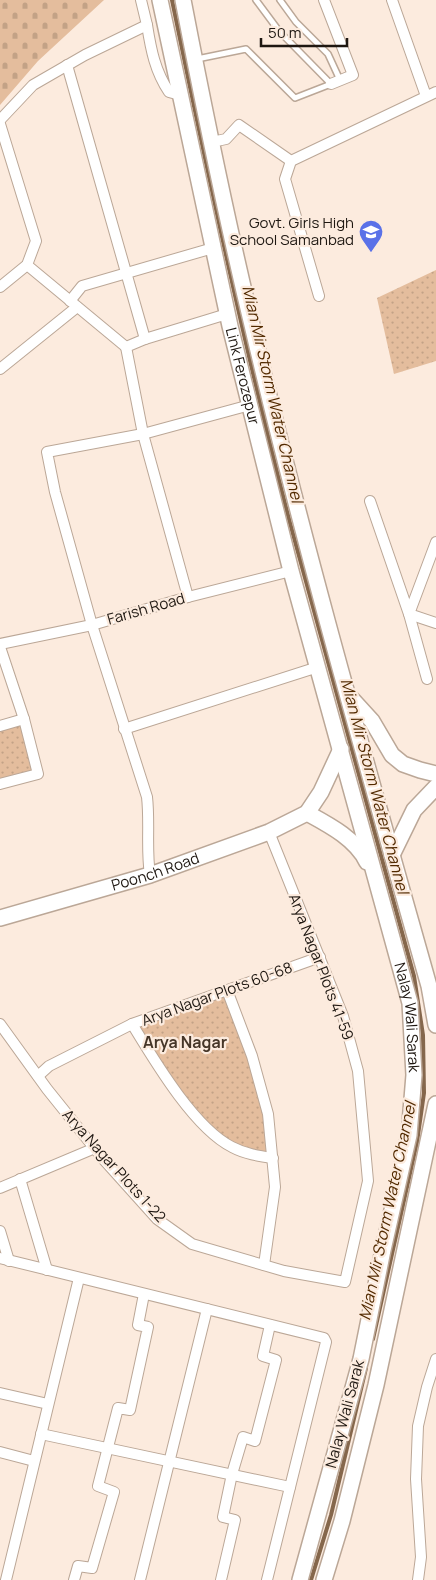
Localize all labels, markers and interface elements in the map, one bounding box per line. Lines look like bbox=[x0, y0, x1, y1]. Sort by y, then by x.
scale bar bbox=[261, 15, 347, 47]
text: 50 m bbox=[268, 22, 302, 43]
place label: Govt. Girls High School Samanbad bbox=[230, 212, 354, 250]
school or university icon: Govt. Girls High School Samanbad bbox=[358, 219, 384, 253]
water label: Mian Mir Storm Water Channel bbox=[237, 283, 309, 507]
street label: Link Ferozepur bbox=[221, 325, 265, 427]
street label: Farish Road bbox=[105, 587, 187, 630]
water label: Mian Mir Storm Water Channel bbox=[336, 676, 415, 898]
street label: Poonch Road bbox=[109, 847, 202, 896]
street label: Arya Nagar Plots 41-59 bbox=[284, 891, 359, 1043]
street label: Arya Nagar Plots 60-68 bbox=[138, 956, 295, 1031]
street label: Nalay Wali Sarak bbox=[389, 960, 425, 1074]
district label: Arya Nagar bbox=[143, 1031, 227, 1053]
water label: Mian Mir Storm Water Channel bbox=[353, 1098, 421, 1322]
street label: Arya Nagar Plots 1-22 bbox=[58, 1105, 171, 1227]
street label: Nalay Wali Sarak bbox=[320, 1357, 369, 1470]

